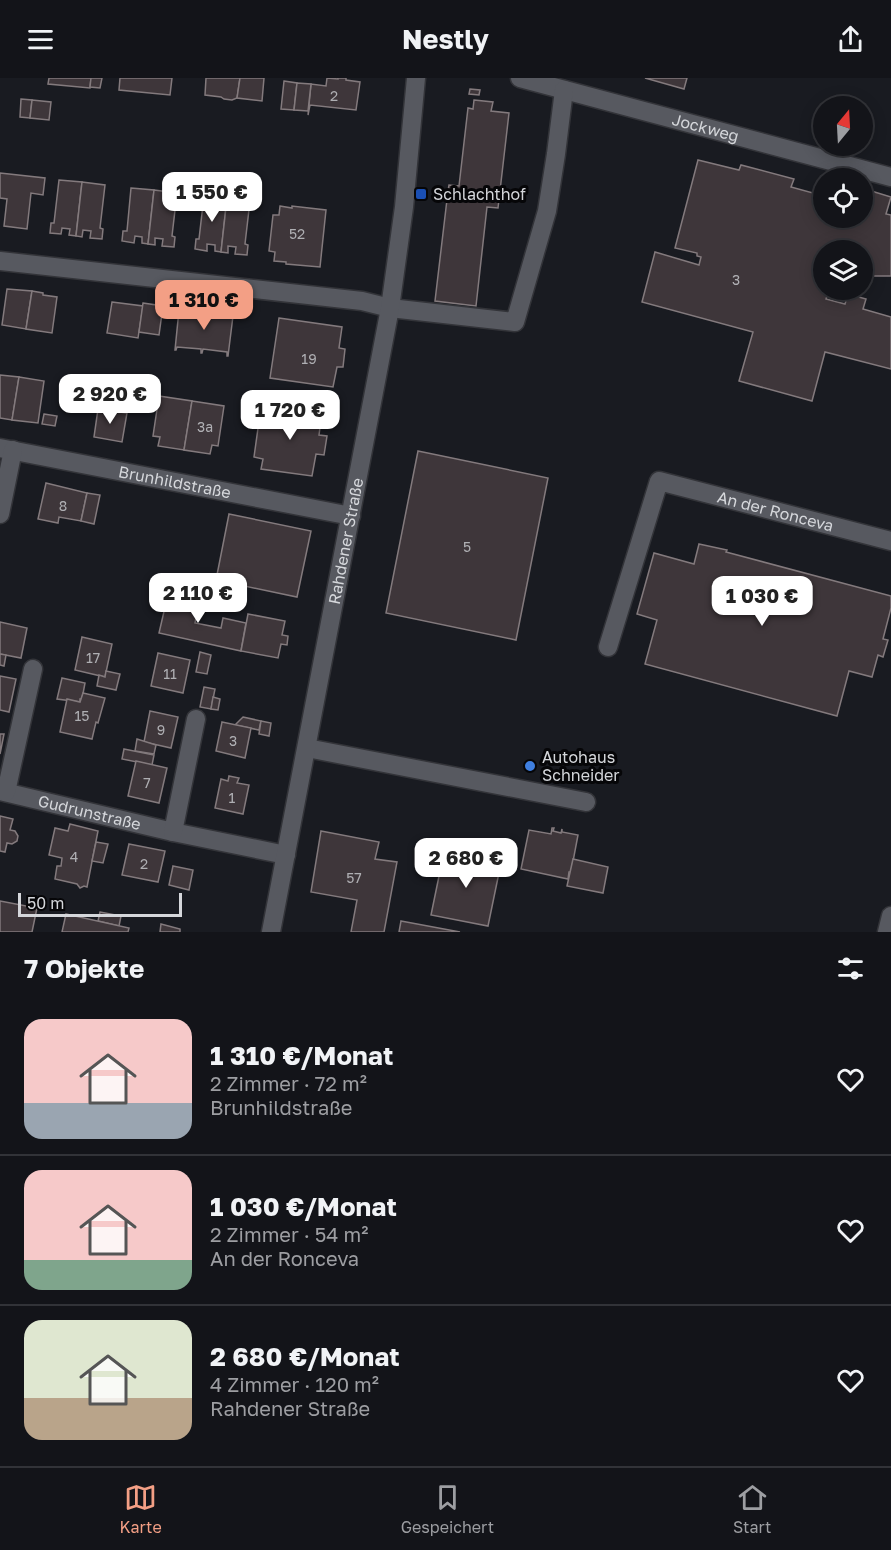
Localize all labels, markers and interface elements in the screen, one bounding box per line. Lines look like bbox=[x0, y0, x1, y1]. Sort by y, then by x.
icon: menu bbox=[24, 23, 57, 56]
text: Nestly bbox=[402, 23, 489, 55]
icon: share bbox=[834, 23, 867, 56]
house number: 2 bbox=[330, 87, 338, 104]
north arrow bbox=[813, 96, 873, 156]
map controls bbox=[813, 96, 873, 300]
street label: Jockweg bbox=[670, 109, 741, 146]
button: locate bbox=[813, 168, 873, 228]
pin: 1 550 € bbox=[157, 172, 267, 223]
text: 1 550 € bbox=[176, 179, 248, 203]
place label: Schlachthof bbox=[433, 184, 526, 204]
marker: Schlachthof bbox=[414, 187, 428, 201]
house number: 52 bbox=[289, 225, 305, 242]
button: layers bbox=[813, 240, 873, 300]
house number: 3 bbox=[732, 271, 740, 288]
pin: 1 310 € bbox=[149, 280, 259, 331]
text: 1 310 € bbox=[169, 287, 239, 311]
house number: 19 bbox=[301, 350, 317, 367]
pin: 2 920 € bbox=[55, 374, 165, 425]
text: 2 920 € bbox=[73, 381, 147, 405]
pin: 1 720 € bbox=[235, 390, 345, 441]
text: 1 720 € bbox=[255, 397, 325, 421]
house number: 3a bbox=[197, 418, 213, 435]
street label: Brunhildstraße bbox=[117, 461, 233, 503]
street label: Rahdener Straße bbox=[324, 476, 367, 606]
street label: An der Ronceva bbox=[715, 487, 836, 536]
house number: 8 bbox=[59, 497, 67, 514]
house number: 5 bbox=[463, 538, 471, 555]
pin: 2 110 € bbox=[143, 573, 253, 624]
pin: 1 030 € bbox=[707, 576, 817, 627]
text: 2 110 € bbox=[163, 580, 233, 604]
text: 1 030 € bbox=[726, 583, 798, 607]
house number: 17 bbox=[86, 649, 100, 666]
house number: 11 bbox=[163, 665, 177, 682]
house number: 15 bbox=[75, 707, 89, 724]
house number: 9 bbox=[157, 721, 165, 738]
house number: 3 bbox=[229, 732, 237, 749]
place label: Autohaus Schneider bbox=[542, 747, 620, 785]
marker: Autohaus Schneider bbox=[523, 759, 537, 773]
house number: 7 bbox=[143, 774, 151, 791]
house number: 1 bbox=[229, 789, 236, 806]
street label: Gudrunstraße bbox=[36, 790, 143, 834]
pin: 2 680 € bbox=[411, 838, 521, 889]
text: 2 680 € bbox=[429, 845, 503, 869]
house number: 4 bbox=[70, 848, 78, 865]
house number: 2 bbox=[140, 855, 148, 872]
house number: 57 bbox=[346, 869, 362, 886]
scale bar bbox=[18, 890, 182, 917]
text: 50 m bbox=[27, 893, 64, 913]
icon: filters bbox=[834, 952, 867, 985]
text: 7 Objekte bbox=[24, 953, 144, 984]
text: 1 310 €/Monat bbox=[210, 1040, 393, 1071]
icon: home bbox=[72, 1043, 144, 1115]
icon: heart bbox=[834, 1063, 867, 1096]
text: 2 Zimmer · 72 m² bbox=[210, 1071, 367, 1095]
text: Brunhildstraße bbox=[210, 1095, 352, 1119]
text: 1 030 €/Monat bbox=[210, 1191, 397, 1222]
icon: home bbox=[72, 1194, 144, 1266]
icon: heart bbox=[834, 1214, 867, 1247]
text: 2 Zimmer · 54 m² bbox=[210, 1222, 368, 1246]
text: An der Ronceva bbox=[210, 1246, 359, 1270]
text: 2 680 €/Monat bbox=[210, 1341, 400, 1372]
icon: home bbox=[72, 1344, 144, 1416]
icon: heart bbox=[834, 1364, 867, 1397]
text: 4 Zimmer · 120 m² bbox=[210, 1372, 379, 1396]
text: Rahdener Straße bbox=[210, 1396, 370, 1420]
tab: Karte bbox=[120, 1481, 162, 1537]
tab: Gespeichert bbox=[401, 1481, 494, 1537]
tab: Start bbox=[733, 1481, 771, 1537]

